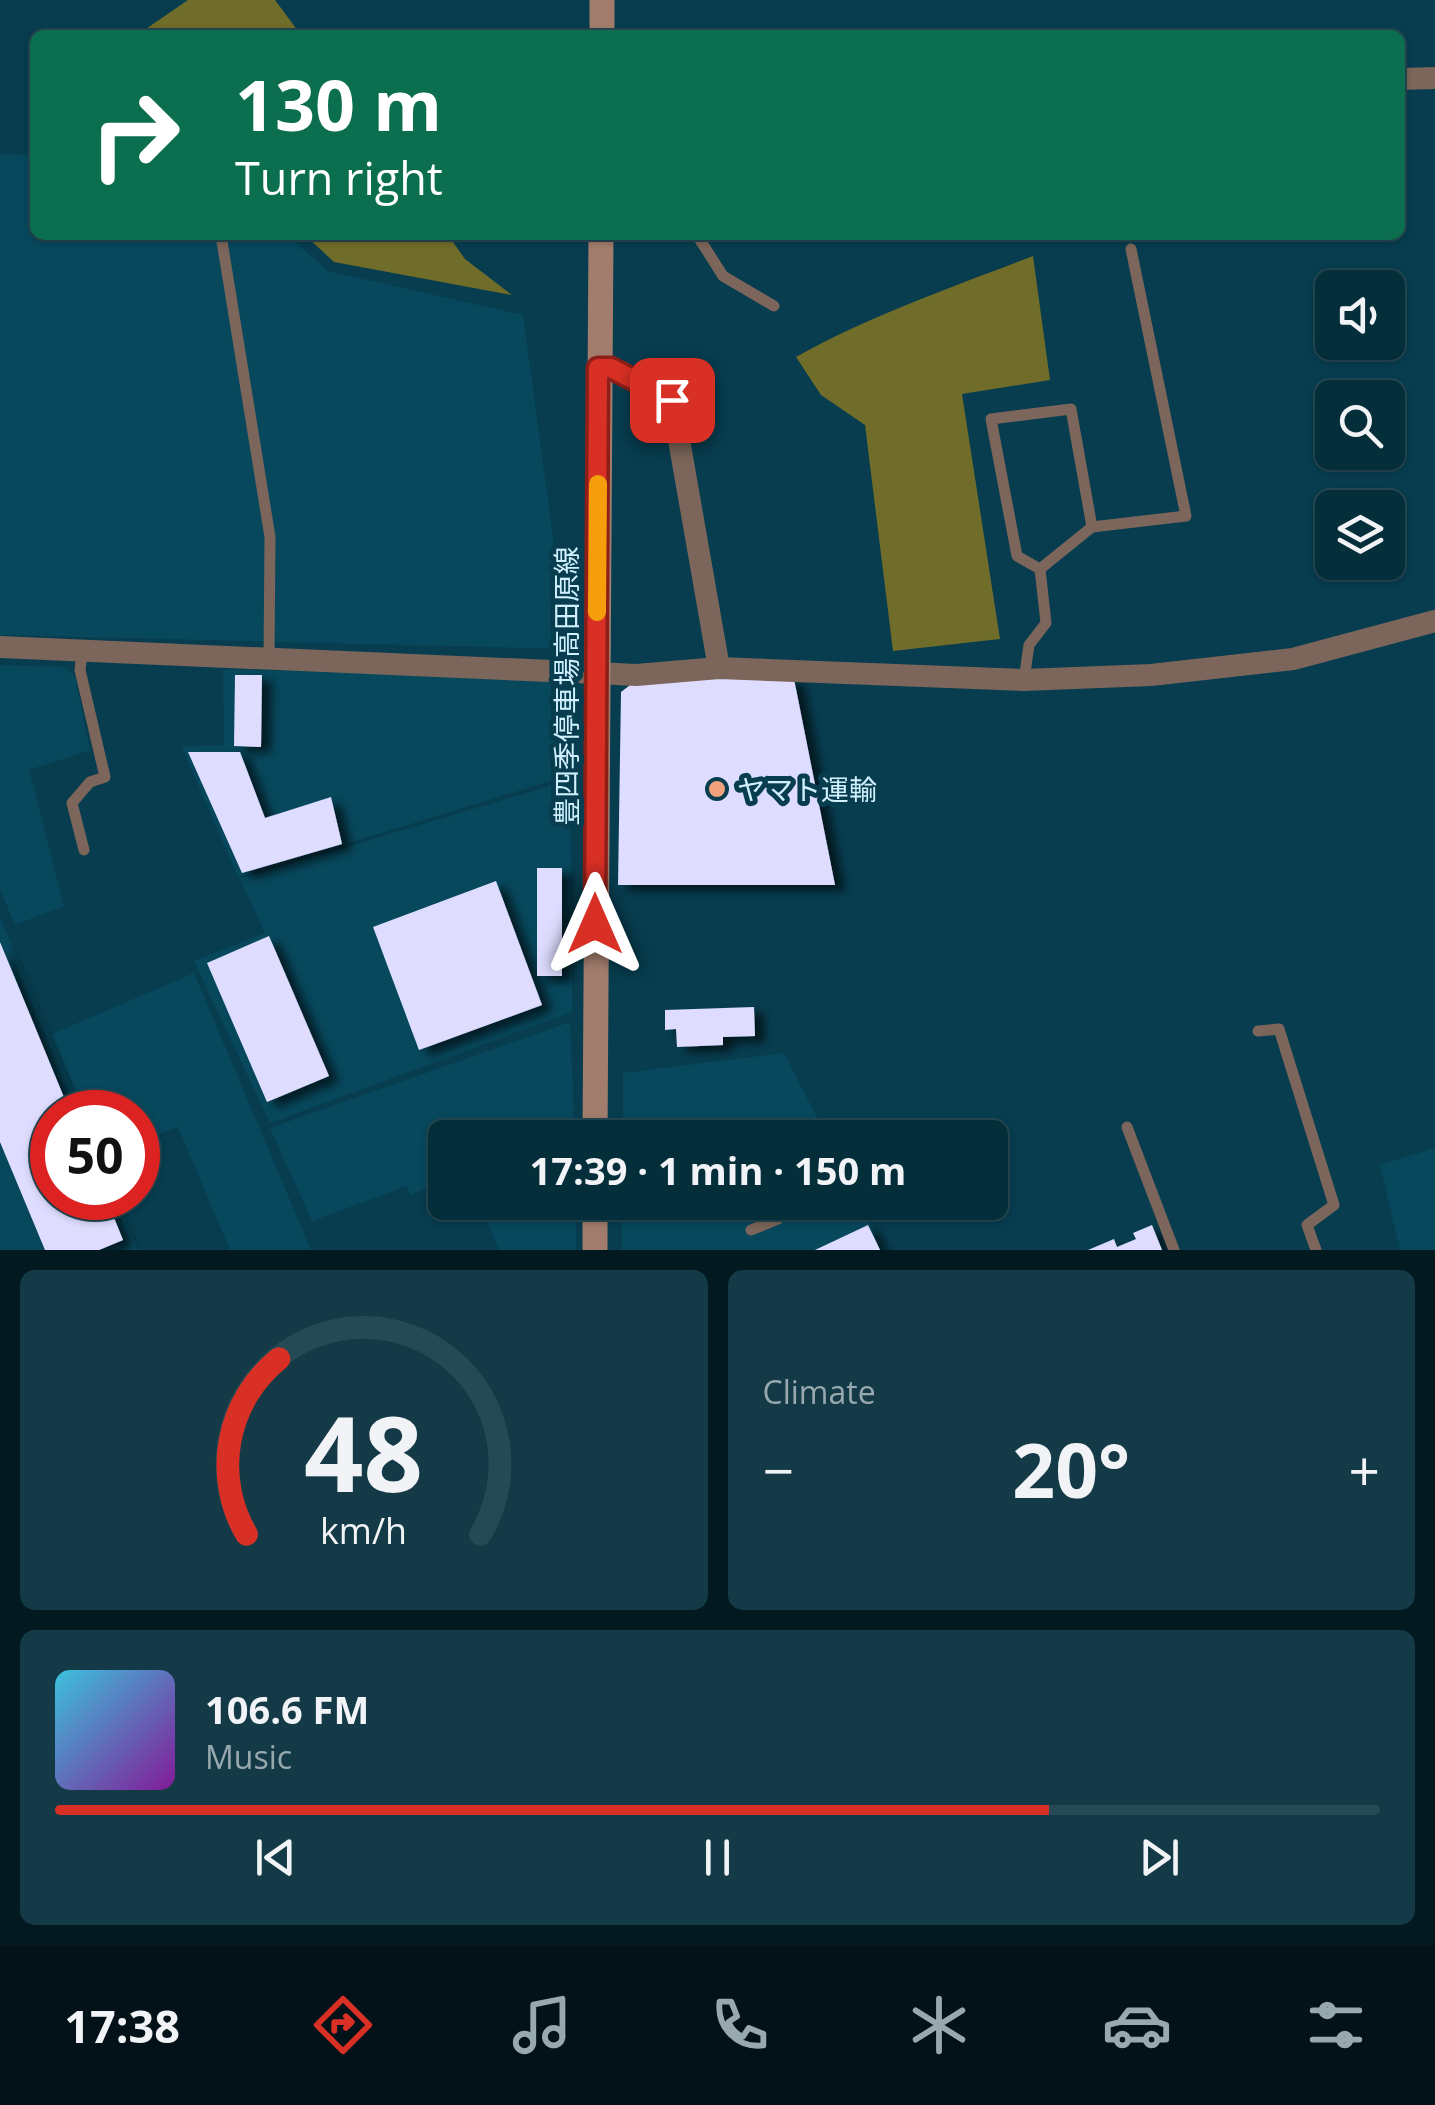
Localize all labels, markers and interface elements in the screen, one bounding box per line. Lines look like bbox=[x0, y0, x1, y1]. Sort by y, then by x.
text: 130 m bbox=[235, 56, 442, 152]
icon: right bbox=[70, 70, 200, 200]
text: Turn right bbox=[235, 147, 443, 208]
map controls bbox=[1315, 270, 1405, 580]
button: sound bbox=[1315, 270, 1405, 360]
pin bbox=[630, 358, 715, 443]
icon: arrive bbox=[645, 373, 700, 428]
button: search bbox=[1315, 380, 1405, 470]
button: layers bbox=[1315, 490, 1405, 580]
street label: 豊四季停車場高田原線 bbox=[547, 546, 585, 826]
place label: ヤマト運輸 bbox=[737, 770, 877, 808]
marker: ヤマト運輸 bbox=[706, 778, 728, 800]
position arrow bbox=[543, 872, 647, 976]
speed limit sign: 50 bbox=[30, 1090, 160, 1220]
text: 17:39 · 1 min · 150 m bbox=[530, 1144, 906, 1196]
text: Climate bbox=[763, 1370, 876, 1413]
text: 48 bbox=[304, 1381, 423, 1522]
text: 20° bbox=[1012, 1418, 1130, 1520]
text: − bbox=[763, 1432, 794, 1507]
text: + bbox=[1349, 1432, 1380, 1507]
text: km/h bbox=[320, 1506, 407, 1554]
text: 106.6 FM bbox=[205, 1683, 369, 1735]
text: Music bbox=[205, 1735, 292, 1778]
icon: previous bbox=[248, 1830, 303, 1885]
icon: pause bbox=[690, 1830, 745, 1885]
icon: next bbox=[1132, 1830, 1187, 1885]
icon: directions bbox=[308, 1990, 378, 2060]
icon: music bbox=[507, 1990, 577, 2060]
icon: phone bbox=[705, 1990, 775, 2060]
icon: climate bbox=[904, 1990, 974, 2060]
icon: car bbox=[1102, 1990, 1172, 2060]
icon: filters bbox=[1301, 1990, 1371, 2060]
text: 17:38 bbox=[64, 1995, 180, 2056]

